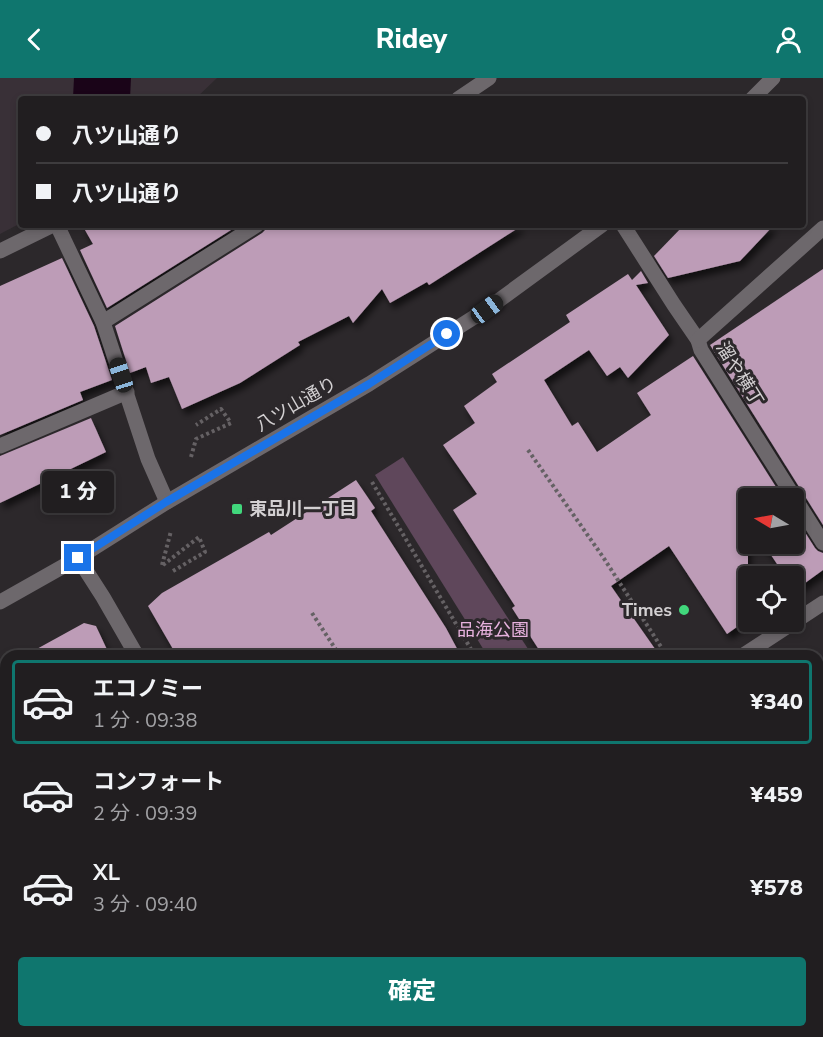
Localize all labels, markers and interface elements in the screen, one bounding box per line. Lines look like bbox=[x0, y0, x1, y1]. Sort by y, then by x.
text: Ridey bbox=[376, 21, 447, 58]
icon: back bbox=[18, 23, 51, 56]
icon: person bbox=[772, 23, 805, 56]
text: 八ツ山通り bbox=[72, 121, 182, 151]
text: 八ツ山通り bbox=[72, 179, 182, 209]
car bbox=[467, 291, 507, 327]
route start bbox=[433, 320, 460, 347]
street label: 溜や横丁 bbox=[711, 337, 769, 411]
car bbox=[107, 355, 135, 395]
street label: 八ツ山通り bbox=[251, 371, 341, 437]
callout: 1 分 bbox=[42, 471, 114, 513]
text: 1 分 bbox=[59, 478, 97, 505]
north arrow bbox=[738, 488, 804, 554]
map controls bbox=[738, 488, 804, 632]
place label: 東品川一丁目 bbox=[249, 497, 357, 521]
marker: 東品川一丁目 bbox=[230, 502, 244, 516]
route end bbox=[64, 544, 91, 571]
button: locate bbox=[738, 566, 804, 632]
place label: Times bbox=[622, 598, 672, 622]
marker: Times bbox=[677, 603, 691, 617]
park label: 品海公園 bbox=[457, 618, 529, 642]
text: エコノミー bbox=[93, 674, 203, 704]
icon: car bbox=[21, 675, 75, 729]
text: ¥340 bbox=[750, 687, 803, 717]
text: 1 分 · 09:38 bbox=[93, 707, 198, 734]
text: コンフォート bbox=[93, 767, 224, 797]
icon: car bbox=[21, 768, 75, 822]
text: ¥459 bbox=[750, 780, 803, 810]
text: 2 分 · 09:39 bbox=[93, 800, 198, 827]
text: XL bbox=[93, 858, 120, 888]
icon: car bbox=[21, 861, 75, 915]
text: ¥578 bbox=[750, 873, 803, 903]
text: 3 分 · 09:40 bbox=[93, 891, 198, 918]
button: 確定 bbox=[18, 957, 806, 1026]

